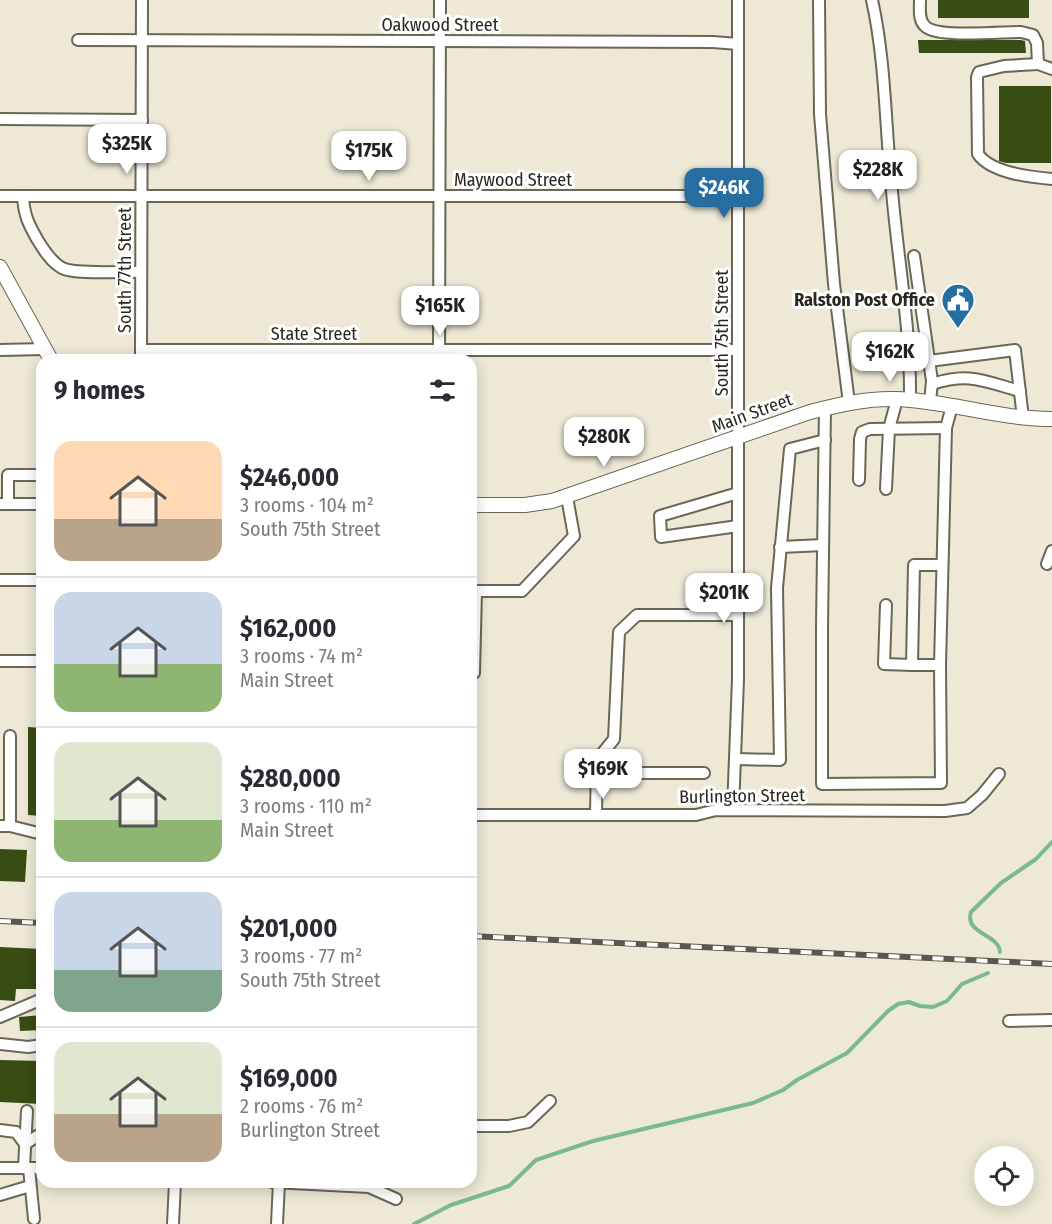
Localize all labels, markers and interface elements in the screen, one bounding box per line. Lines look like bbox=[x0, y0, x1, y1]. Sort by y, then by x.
street label: Oakwood Street bbox=[381, 14, 499, 36]
pin: $325K bbox=[85, 124, 169, 175]
text: $325K bbox=[102, 131, 152, 155]
pin: $175K bbox=[327, 131, 411, 182]
text: $175K bbox=[345, 138, 393, 162]
pin: $228K bbox=[836, 150, 920, 201]
text: $228K bbox=[853, 157, 903, 181]
pin: $246K bbox=[682, 168, 766, 219]
street label: Maywood Street bbox=[454, 169, 572, 191]
text: $246K bbox=[699, 175, 749, 199]
street label: South 77th Street bbox=[114, 207, 136, 333]
street label: South 75th Street bbox=[711, 270, 733, 396]
public building icon: Ralston Post Office bbox=[940, 282, 976, 329]
pin: $165K bbox=[398, 286, 482, 337]
place label: Ralston Post Office bbox=[794, 289, 935, 311]
text: $165K bbox=[415, 293, 465, 317]
street label: State Street bbox=[271, 323, 357, 345]
pin: $162K bbox=[848, 332, 932, 383]
text: $162K bbox=[866, 339, 914, 363]
icon: filters bbox=[426, 374, 459, 407]
text: 9 homes bbox=[54, 375, 145, 406]
street label: Main Street bbox=[709, 388, 795, 438]
pin: $280K bbox=[562, 417, 646, 468]
text: $280K bbox=[578, 424, 630, 448]
text: $246,000 bbox=[240, 462, 339, 493]
icon: home bbox=[102, 465, 174, 537]
text: 3 rooms · 104 m² bbox=[240, 493, 374, 517]
text: South 75th Street bbox=[240, 517, 381, 541]
pin: $201K bbox=[682, 573, 766, 624]
text: $201K bbox=[699, 580, 749, 604]
text: $162,000 bbox=[240, 613, 337, 644]
icon: home bbox=[102, 616, 174, 688]
text: 3 rooms · 74 m² bbox=[240, 644, 363, 668]
text: Main Street bbox=[240, 668, 333, 692]
pin: $169K bbox=[561, 749, 645, 800]
text: $169K bbox=[578, 756, 628, 780]
text: $280,000 bbox=[240, 763, 341, 794]
icon: home bbox=[102, 766, 174, 838]
street label: Burlington Street bbox=[679, 784, 805, 808]
text: 3 rooms · 110 m² bbox=[240, 794, 372, 818]
text: Main Street bbox=[240, 818, 333, 842]
text: $201,000 bbox=[240, 913, 337, 944]
icon: home bbox=[102, 916, 174, 988]
text: 3 rooms · 77 m² bbox=[240, 944, 362, 968]
text: South 75th Street bbox=[240, 968, 381, 992]
text: $169,000 bbox=[240, 1063, 338, 1094]
icon: home bbox=[102, 1066, 174, 1138]
text: 2 rooms · 76 m² bbox=[240, 1094, 363, 1118]
text: Burlington Street bbox=[240, 1118, 380, 1142]
map controls bbox=[974, 1146, 1034, 1206]
button: locate bbox=[974, 1146, 1034, 1206]

